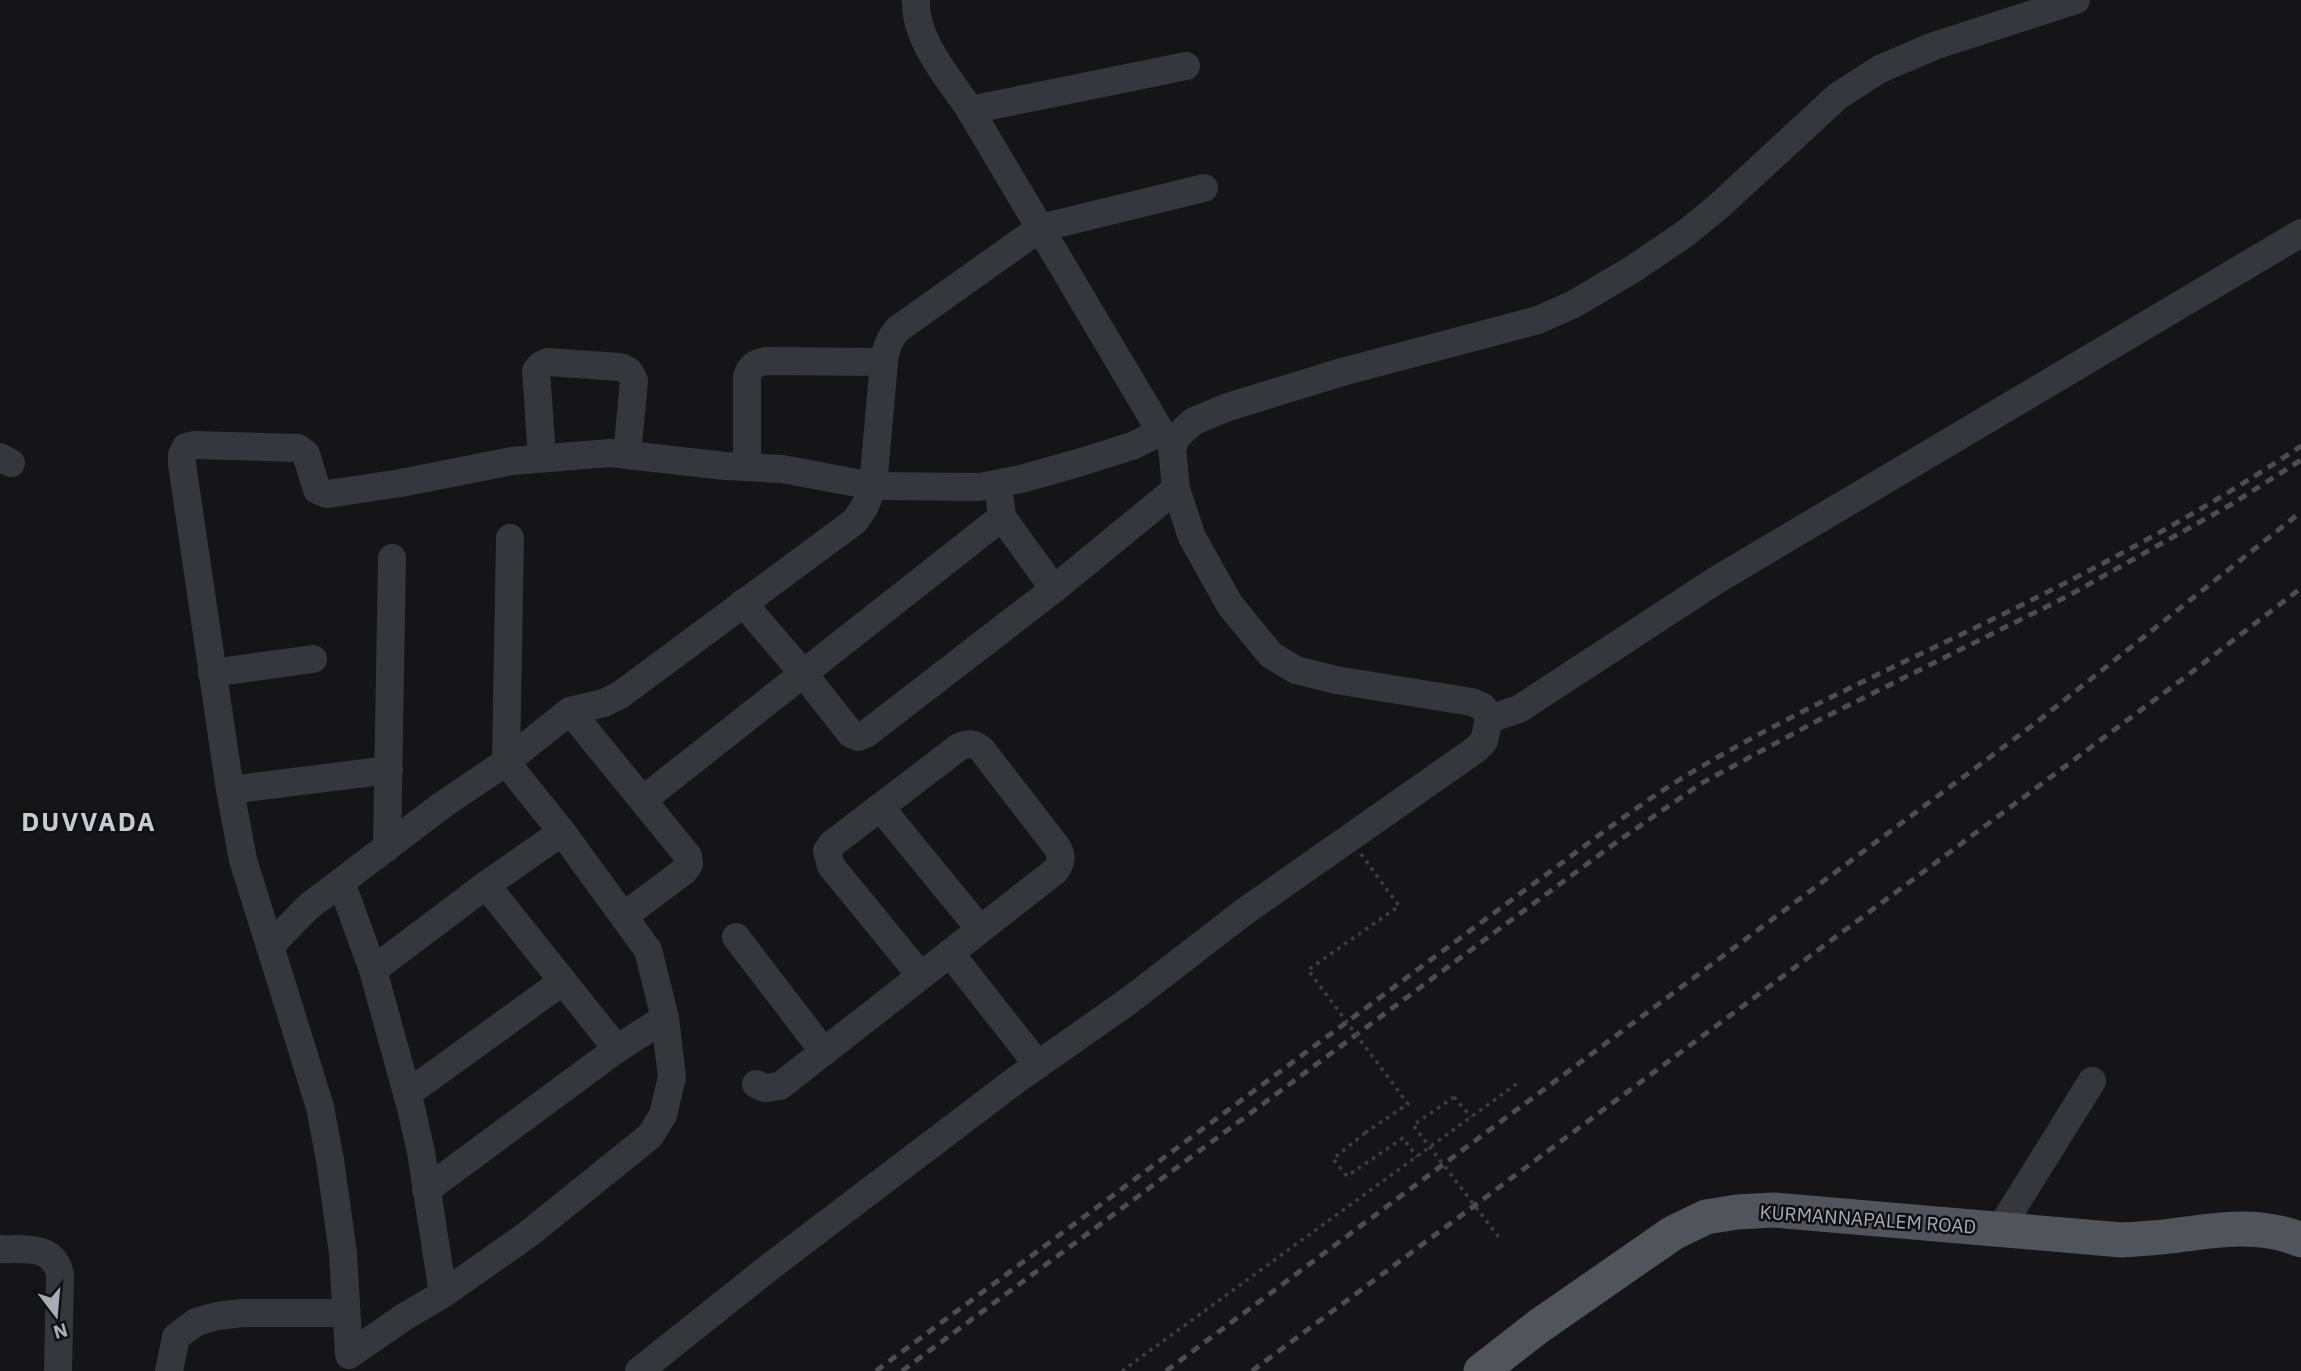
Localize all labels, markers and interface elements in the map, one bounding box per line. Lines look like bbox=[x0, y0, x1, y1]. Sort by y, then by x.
district label: DUVVADA bbox=[21, 804, 157, 838]
street label: KURMANNAPALEM ROAD bbox=[1759, 1199, 1977, 1239]
north arrow bbox=[21, 1280, 91, 1350]
text: N bbox=[51, 1318, 71, 1345]

